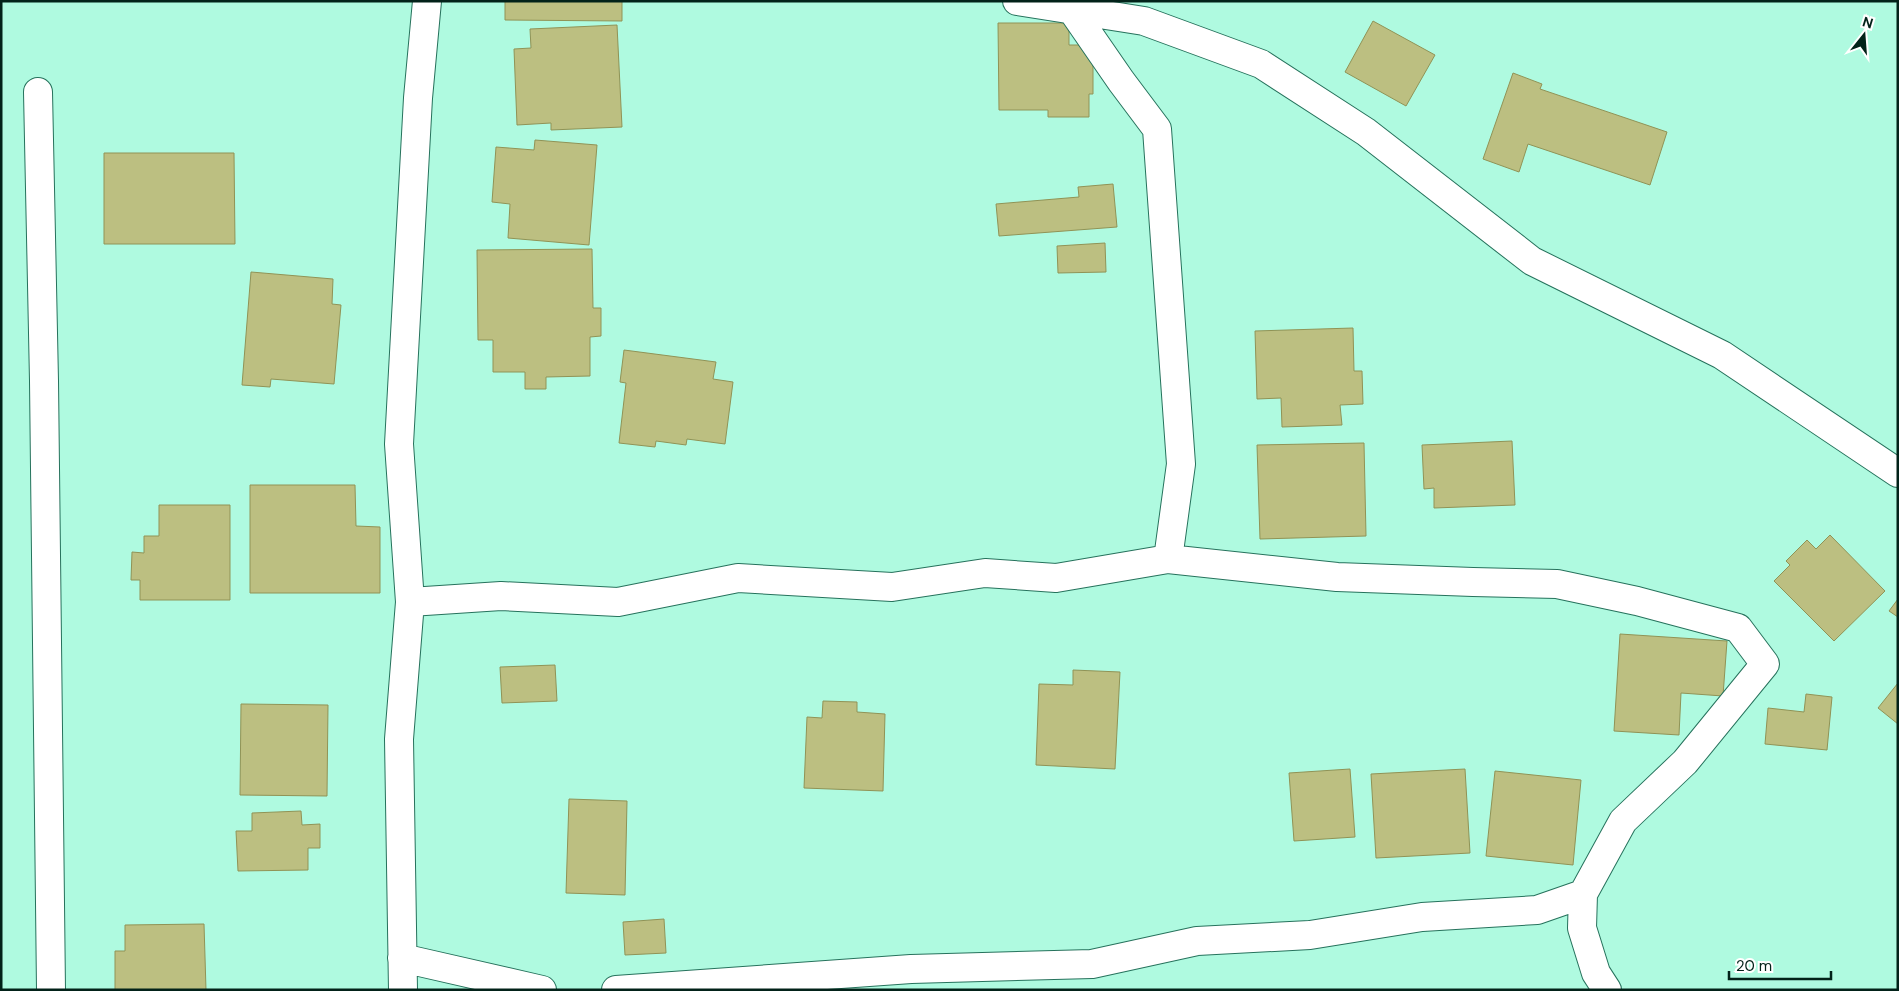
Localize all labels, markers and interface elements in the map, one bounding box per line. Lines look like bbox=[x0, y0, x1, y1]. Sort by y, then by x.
north arrow bbox=[1839, 10, 1889, 60]
text: N bbox=[1860, 12, 1875, 33]
scale bar bbox=[1729, 948, 1832, 980]
text: 20 m bbox=[1736, 956, 1772, 976]

